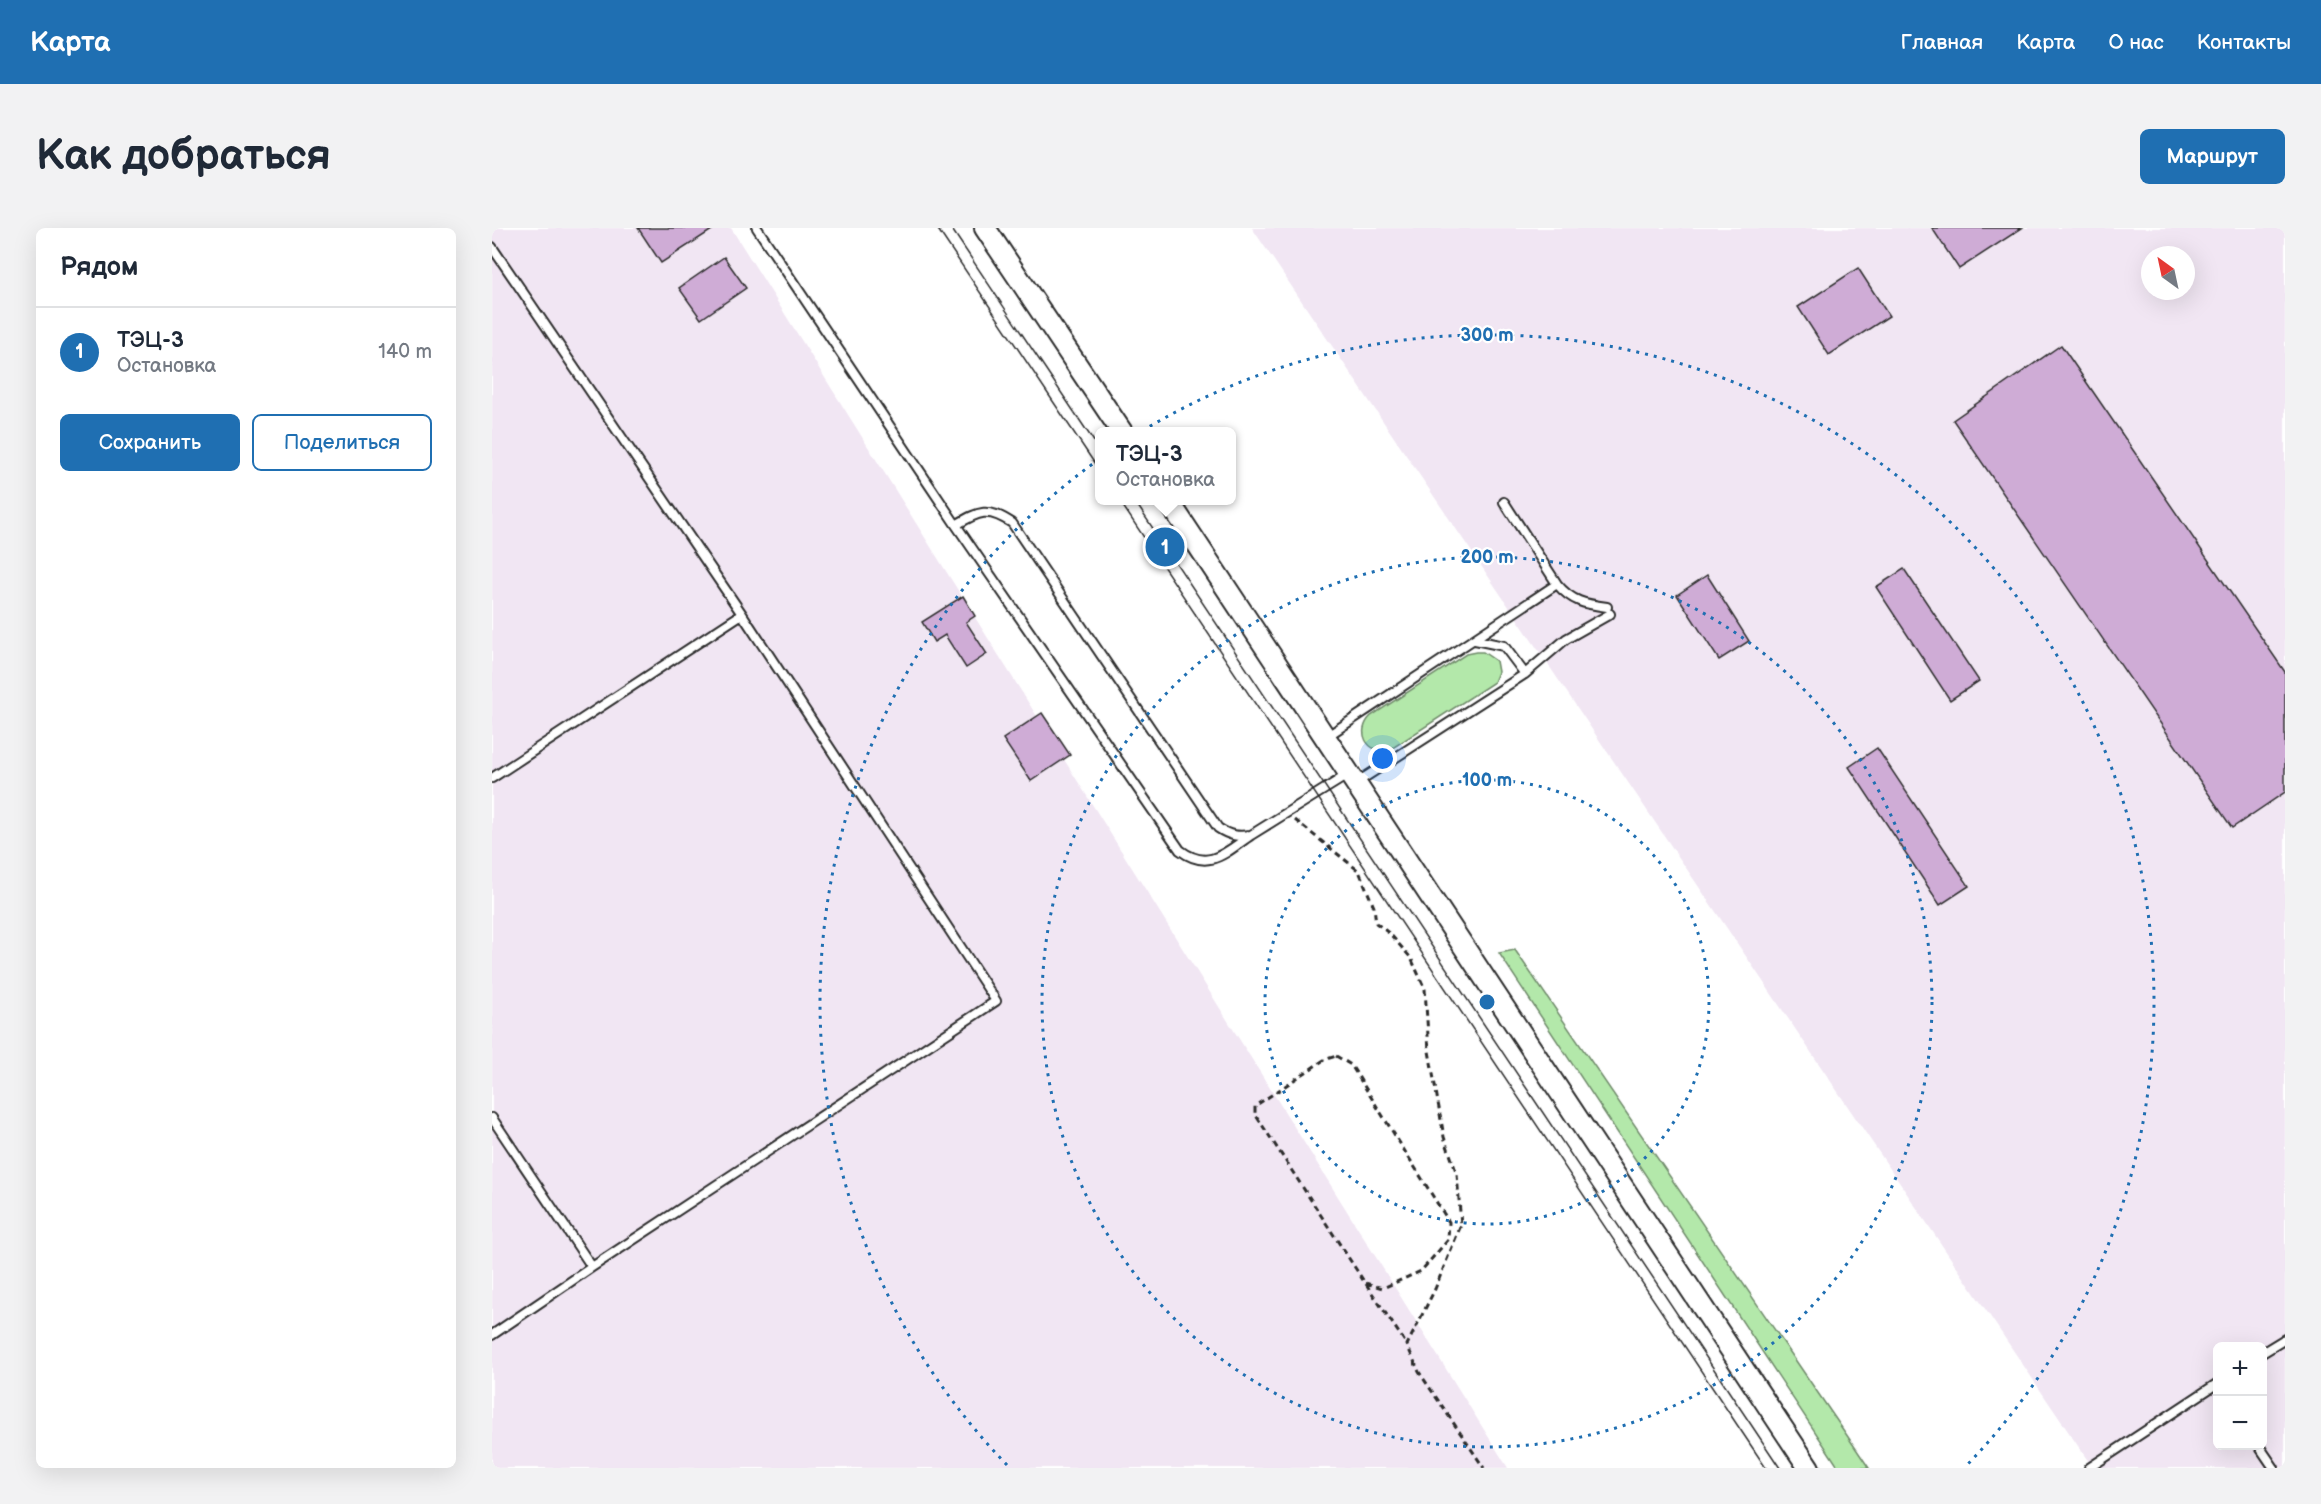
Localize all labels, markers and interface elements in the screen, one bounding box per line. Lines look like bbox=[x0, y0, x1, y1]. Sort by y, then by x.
text: Карта bbox=[30, 26, 110, 59]
text: Главная bbox=[1900, 30, 1983, 55]
text: Карта bbox=[2016, 30, 2075, 55]
text: О нас bbox=[2108, 30, 2164, 55]
text: Контакты bbox=[2197, 30, 2291, 55]
button: Маршрут bbox=[2140, 129, 2285, 184]
text: Как добраться bbox=[36, 131, 331, 182]
north arrow bbox=[2141, 246, 2195, 300]
text: Рядом bbox=[60, 252, 138, 283]
text: 300 m bbox=[1460, 325, 1514, 346]
text: ТЭЦ-3 bbox=[117, 327, 184, 354]
text: 1 bbox=[75, 340, 84, 364]
text: 140 m bbox=[378, 340, 432, 364]
text: Остановка bbox=[117, 354, 216, 378]
button: Сохранить bbox=[60, 414, 240, 471]
button: Поделиться bbox=[252, 414, 432, 471]
popup bbox=[1095, 427, 1236, 505]
text: ТЭЦ-3 bbox=[1116, 441, 1183, 468]
text: Остановка bbox=[1116, 468, 1215, 492]
pin: 1 bbox=[1146, 524, 1184, 570]
text: 200 m bbox=[1460, 547, 1514, 568]
your location bbox=[1368, 744, 1397, 773]
text: 100 m bbox=[1462, 770, 1512, 791]
centre of rings bbox=[1477, 992, 1497, 1012]
map controls bbox=[2213, 1342, 2267, 1450]
button: + bbox=[2213, 1342, 2267, 1396]
button: − bbox=[2213, 1396, 2267, 1450]

